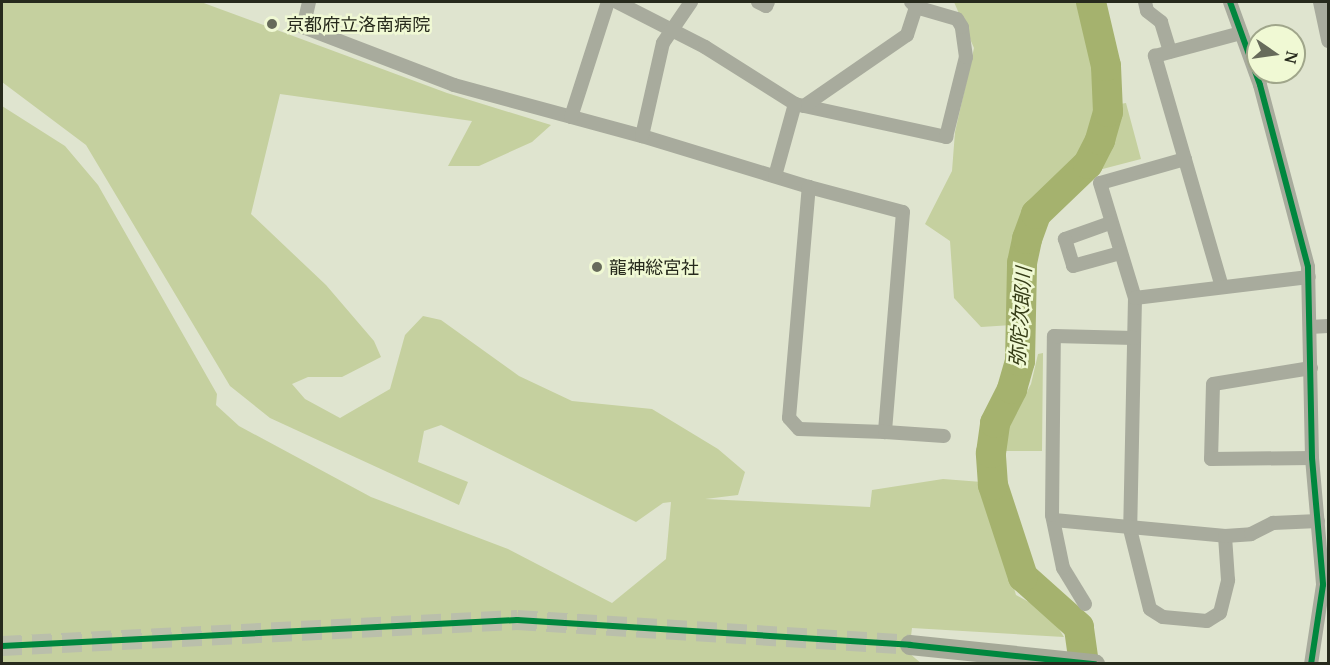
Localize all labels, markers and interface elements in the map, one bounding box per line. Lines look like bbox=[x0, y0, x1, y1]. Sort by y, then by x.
place label: 京都府立洛南病院 bbox=[286, 13, 430, 35]
marker: 京都府立洛南病院 bbox=[263, 15, 281, 33]
north arrow bbox=[1246, 24, 1306, 84]
text: N bbox=[1280, 49, 1304, 66]
place label: 龍神総宮社 bbox=[609, 256, 699, 278]
marker: 龍神総宮社 bbox=[590, 260, 604, 274]
water label: 弥陀次郎川 bbox=[1005, 266, 1035, 368]

